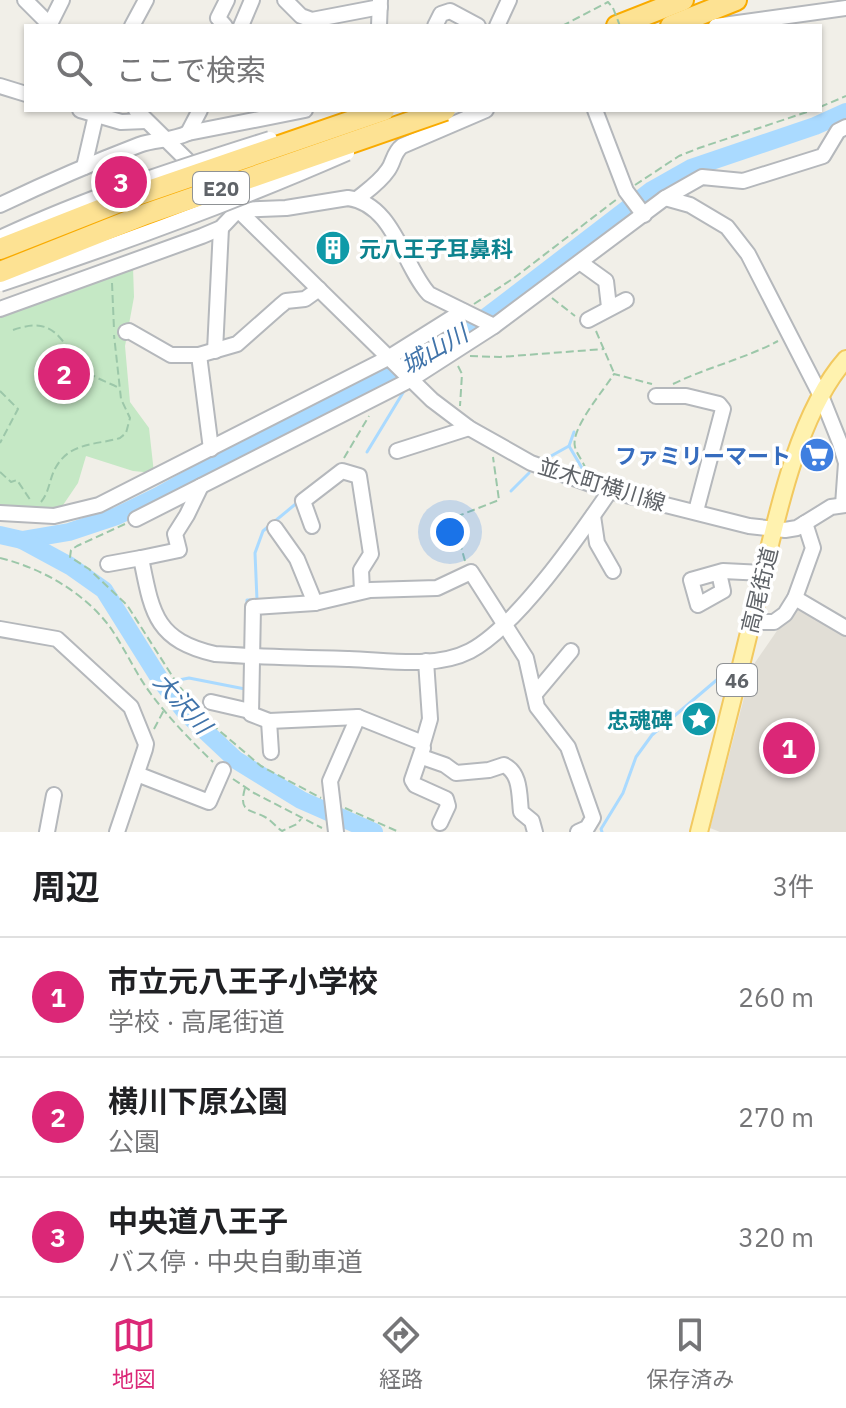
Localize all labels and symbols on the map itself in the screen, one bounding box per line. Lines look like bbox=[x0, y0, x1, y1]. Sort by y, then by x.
pin: 3 bbox=[95, 152, 147, 212]
road number: E20 bbox=[193, 172, 249, 204]
building icon: 元八王子耳鼻科 bbox=[314, 229, 352, 267]
place label: 元八王子耳鼻科 bbox=[359, 234, 513, 263]
water label: 城山川 bbox=[395, 316, 476, 381]
pin: 2 bbox=[38, 344, 90, 404]
supermarket icon: ファミリーマート bbox=[798, 436, 836, 474]
place label: ファミリーマート bbox=[615, 441, 791, 470]
street label: 並木町横川線 bbox=[535, 451, 669, 517]
your location bbox=[430, 512, 470, 552]
street label: 高尾街道 bbox=[734, 544, 784, 636]
road number: 46 bbox=[717, 664, 757, 696]
water label: 大沢川 bbox=[147, 666, 221, 743]
place icon: 忠魂碑 bbox=[680, 700, 718, 738]
place label: 忠魂碑 bbox=[607, 705, 673, 734]
pin: 1 bbox=[763, 718, 815, 778]

